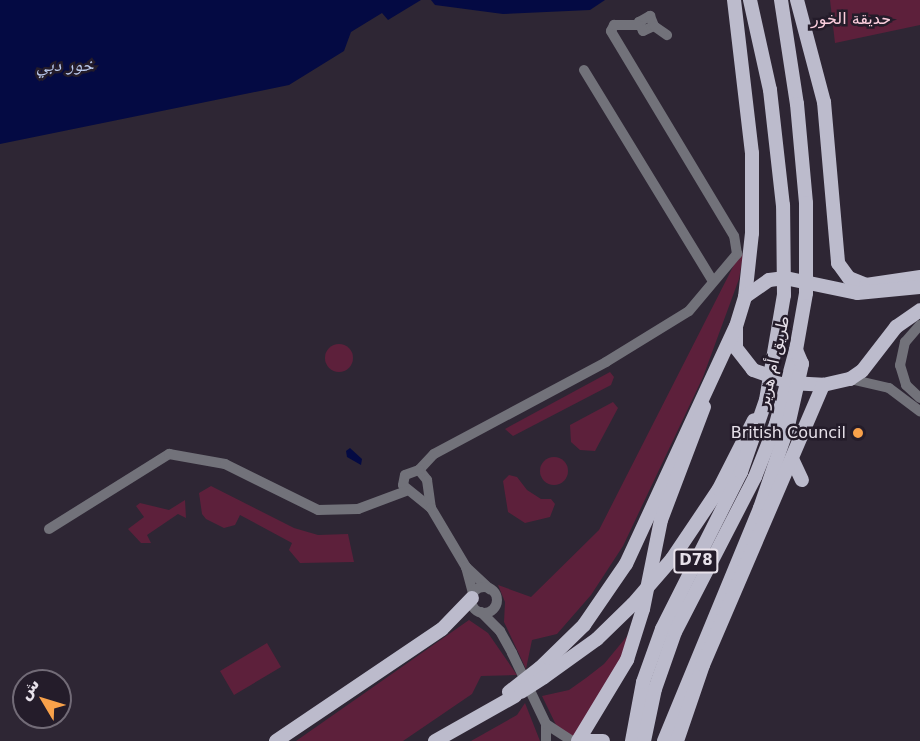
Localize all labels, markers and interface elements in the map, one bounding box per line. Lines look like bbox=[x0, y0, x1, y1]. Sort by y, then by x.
park label: حديقة الخور bbox=[811, 9, 891, 29]
water label: خور دبي bbox=[36, 54, 94, 76]
street label: طريق أم هرير bbox=[754, 314, 794, 410]
place label: British Council bbox=[731, 423, 846, 443]
marker: British Council bbox=[851, 426, 865, 440]
road number: D78 bbox=[672, 549, 720, 573]
north arrow bbox=[12, 669, 72, 729]
text: ش bbox=[15, 674, 43, 703]

